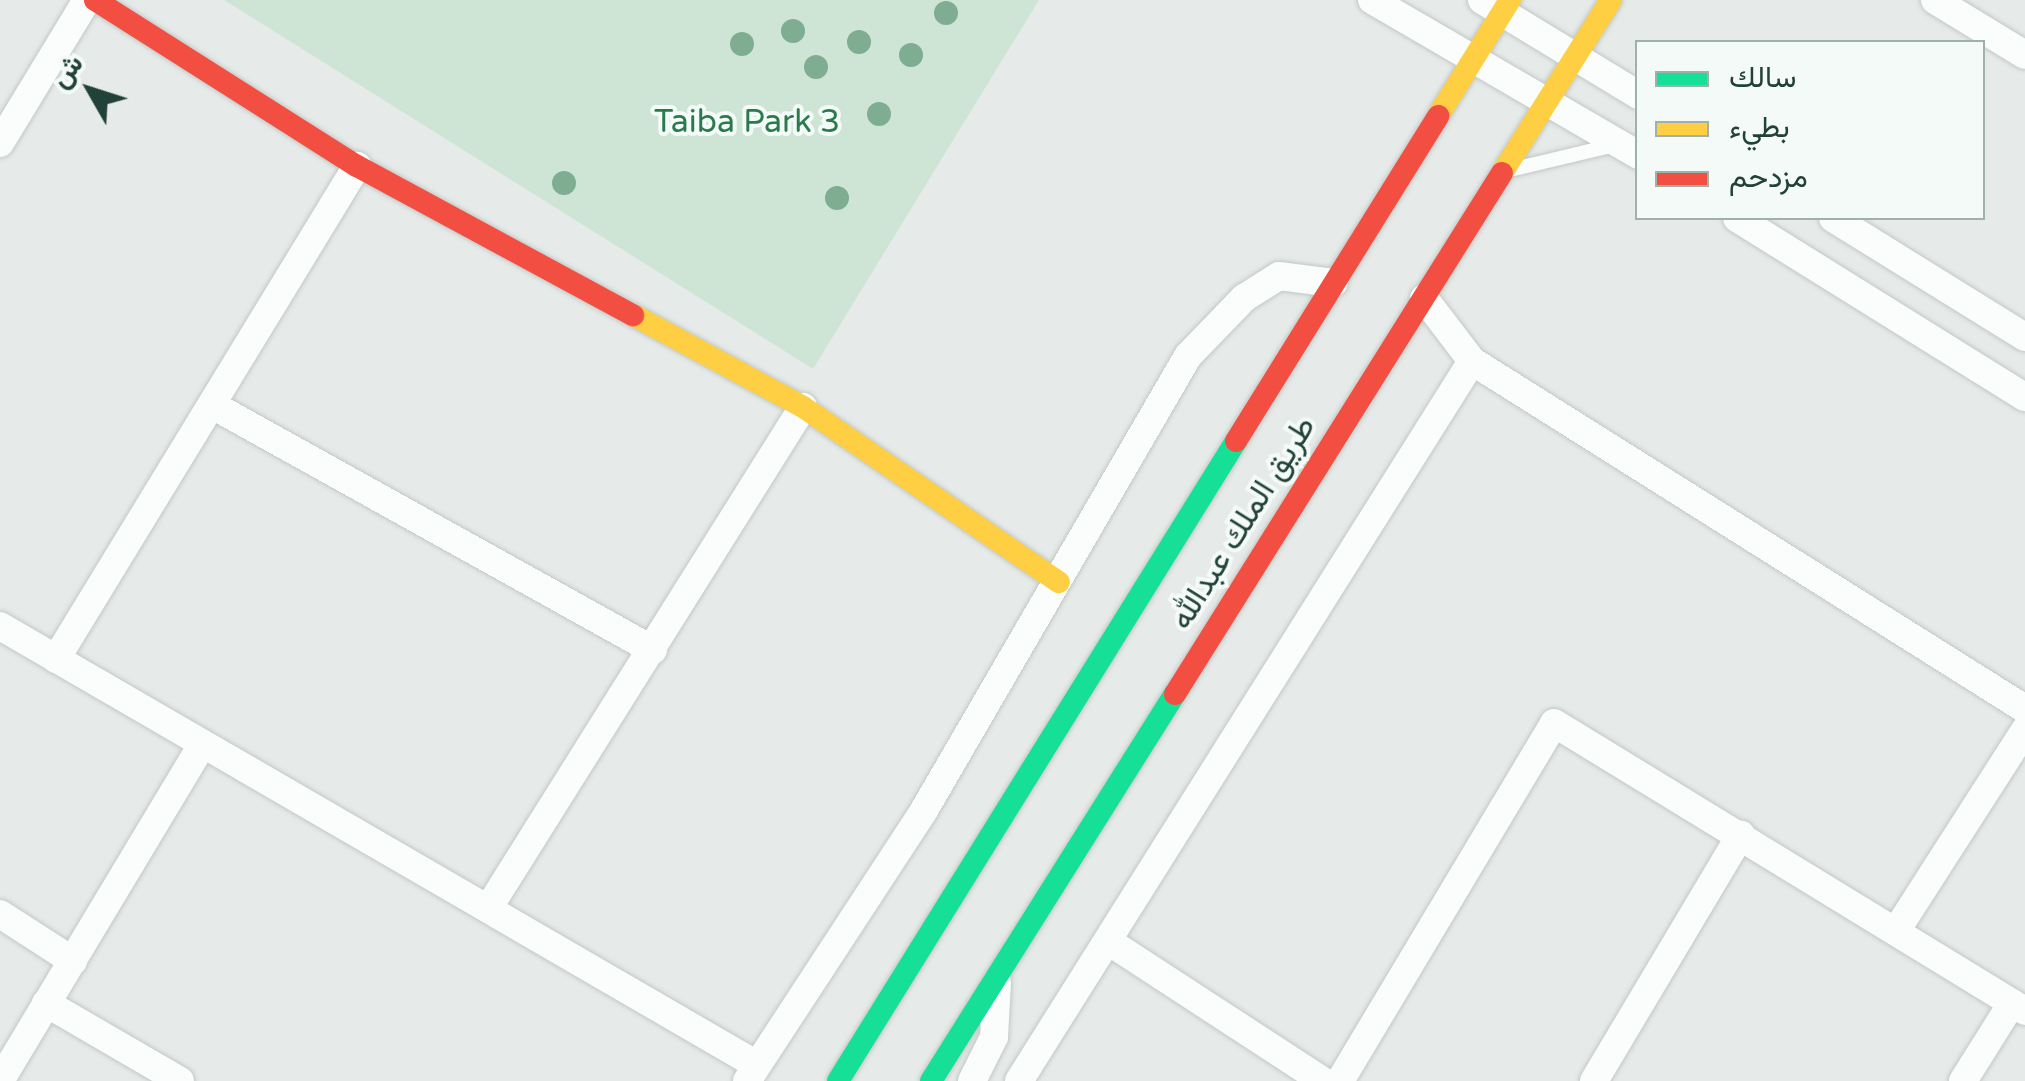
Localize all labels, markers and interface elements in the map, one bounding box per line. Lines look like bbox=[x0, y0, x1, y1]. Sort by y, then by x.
north arrow bbox=[40, 40, 140, 140]
legend bbox=[1635, 40, 1985, 220]
text: ش bbox=[43, 47, 90, 95]
text: سالك bbox=[1729, 59, 1796, 96]
park label: Taiba Park 3 bbox=[654, 103, 840, 141]
text: بطيء bbox=[1729, 109, 1790, 146]
text: مزدحم bbox=[1729, 159, 1808, 196]
street label: طريق الملك عبدالله bbox=[1162, 409, 1324, 637]

